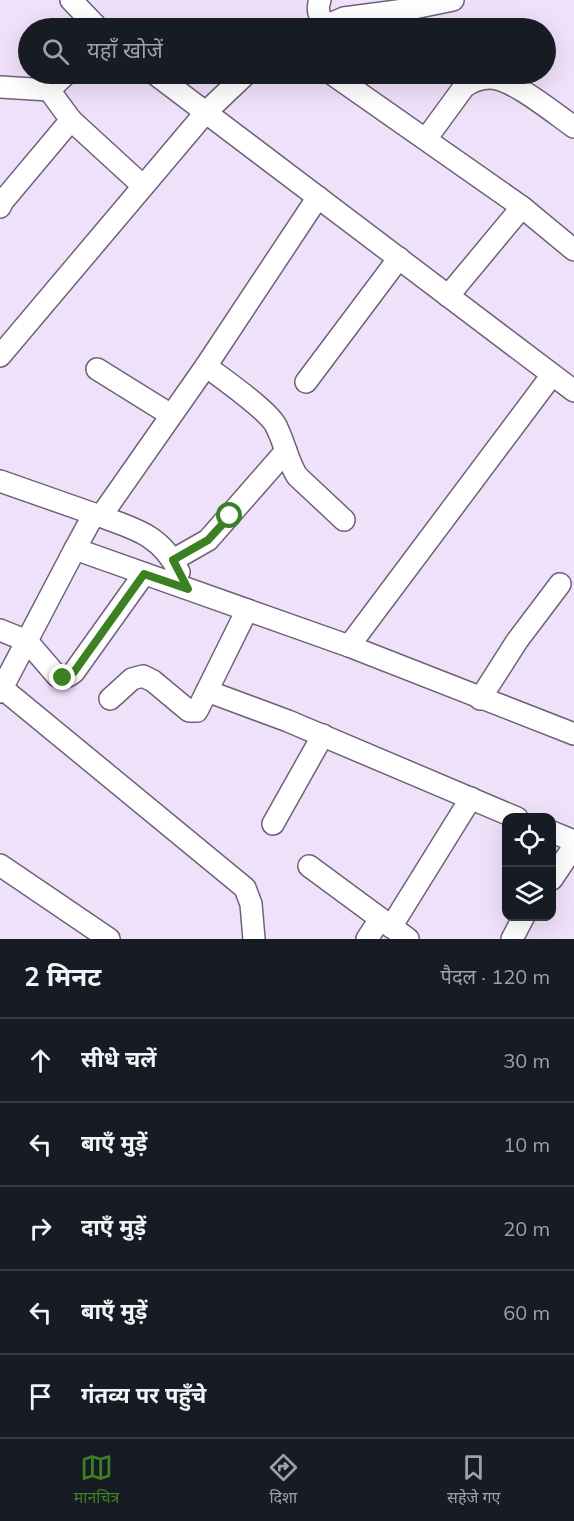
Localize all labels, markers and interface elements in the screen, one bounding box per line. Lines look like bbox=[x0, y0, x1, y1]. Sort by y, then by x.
search box bbox=[18, 18, 556, 84]
icon: search bbox=[39, 35, 72, 68]
text: यहाँ खोजें bbox=[87, 36, 163, 64]
route start bbox=[216, 502, 242, 528]
route end bbox=[49, 664, 75, 690]
map controls bbox=[502, 813, 556, 921]
button: locate bbox=[502, 813, 556, 867]
button: layers bbox=[502, 867, 556, 921]
text: 2 मिनट bbox=[24, 960, 101, 993]
text: पैदल · 120 m bbox=[441, 964, 550, 989]
icon: ahead bbox=[24, 1044, 57, 1077]
text: सीधे चलें bbox=[81, 1045, 156, 1073]
text: 30 m bbox=[503, 1048, 550, 1073]
icon: left bbox=[24, 1128, 57, 1161]
text: बाएँ मुड़ें bbox=[81, 1129, 147, 1157]
text: 10 m bbox=[503, 1132, 550, 1157]
icon: right bbox=[24, 1212, 57, 1245]
text: दाएँ मुड़ें bbox=[81, 1213, 146, 1241]
text: 20 m bbox=[503, 1216, 550, 1241]
icon: left bbox=[24, 1296, 57, 1329]
text: बाएँ मुड़ें bbox=[81, 1297, 147, 1325]
text: 60 m bbox=[503, 1300, 550, 1325]
icon: arrive bbox=[24, 1380, 57, 1413]
text: गंतव्य पर पहुँचे bbox=[81, 1381, 206, 1409]
tab: मानचित्र bbox=[74, 1451, 119, 1510]
tab: दिशा bbox=[267, 1451, 300, 1510]
tab: सहेजे गए bbox=[447, 1451, 500, 1510]

